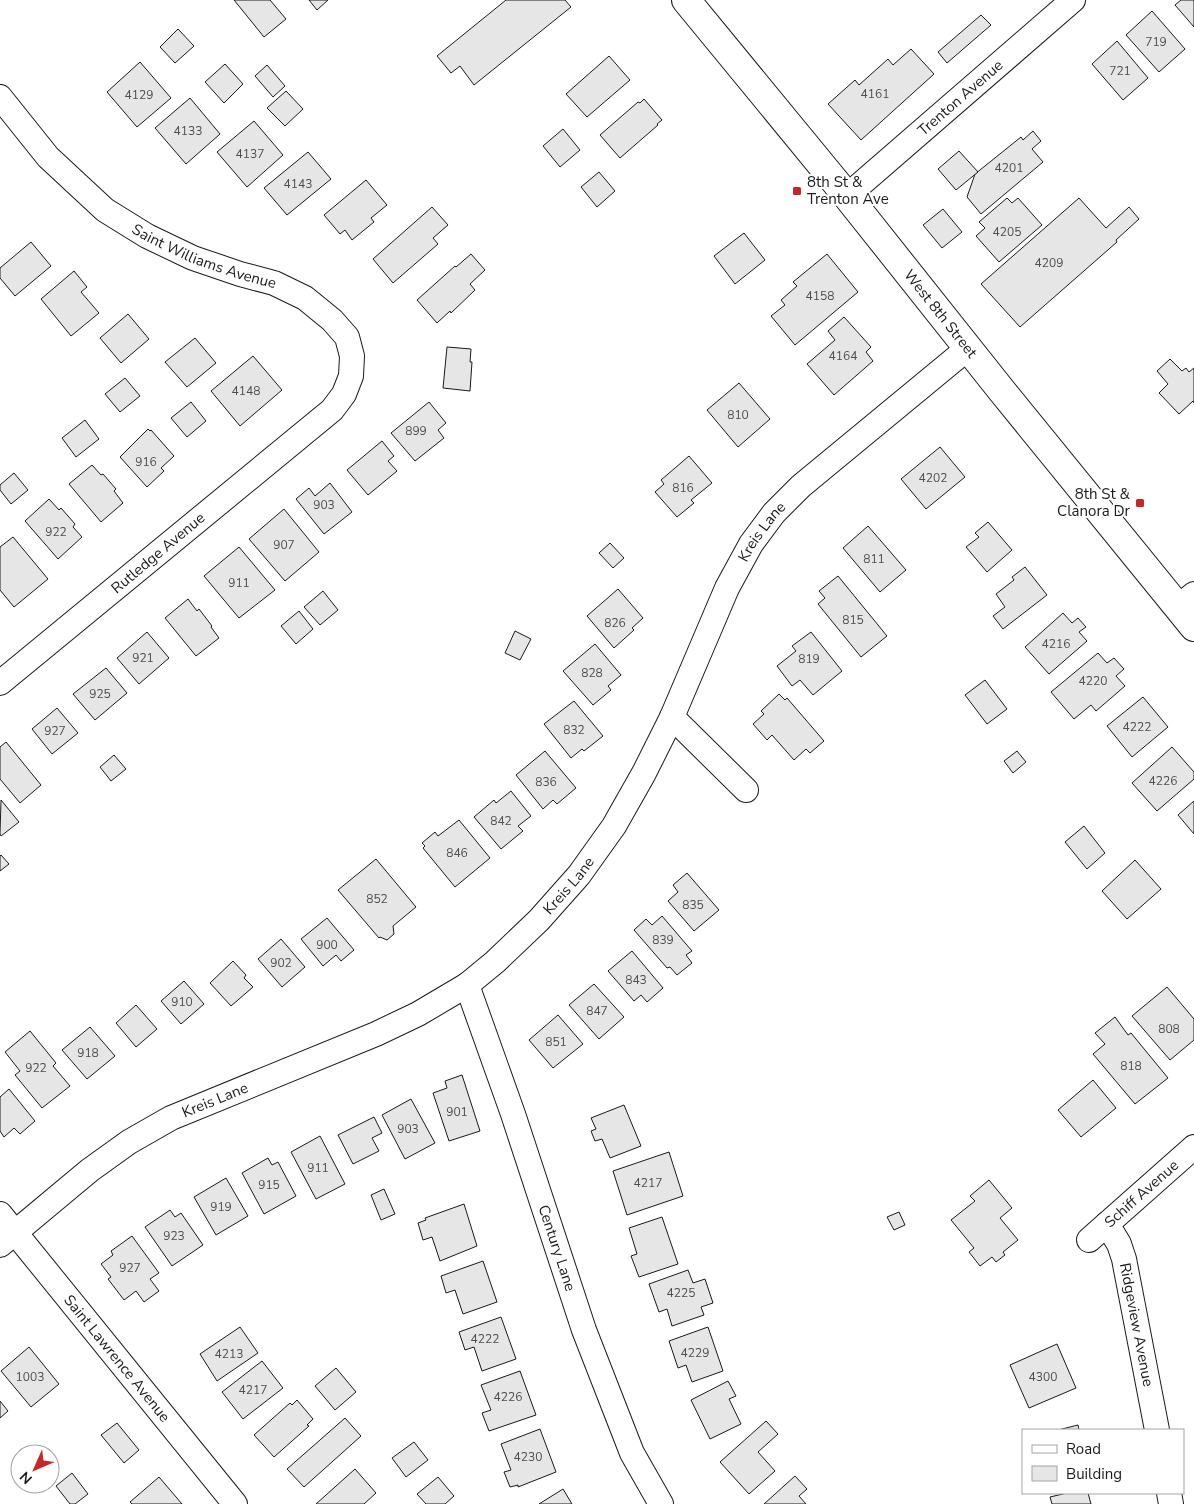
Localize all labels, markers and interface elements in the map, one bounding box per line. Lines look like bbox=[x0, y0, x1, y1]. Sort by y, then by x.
house number: 719 bbox=[1145, 34, 1167, 50]
street label: Trenton Avenue bbox=[913, 55, 1007, 140]
house number: 721 bbox=[1109, 63, 1131, 79]
house number: 4161 bbox=[861, 86, 889, 102]
house number: 4129 bbox=[125, 87, 153, 103]
house number: 4133 bbox=[174, 123, 202, 139]
house number: 4137 bbox=[236, 146, 264, 162]
house number: 4201 bbox=[995, 160, 1023, 176]
place label: 8th St & Trenton Ave bbox=[807, 172, 889, 209]
house number: 4143 bbox=[284, 176, 312, 192]
marker: 8th St & Trenton Ave bbox=[791, 185, 803, 197]
street label: Saint Williams Avenue bbox=[128, 219, 278, 293]
house number: 4205 bbox=[993, 224, 1021, 240]
house number: 4209 bbox=[1035, 255, 1063, 271]
street label: West 8th Street bbox=[899, 265, 982, 363]
house number: 4158 bbox=[806, 288, 834, 304]
house number: 4164 bbox=[829, 348, 857, 364]
house number: 4148 bbox=[232, 383, 260, 399]
house number: 810 bbox=[727, 407, 749, 423]
house number: 899 bbox=[405, 423, 427, 439]
house number: 916 bbox=[135, 454, 157, 470]
house number: 4202 bbox=[919, 470, 947, 486]
house number: 816 bbox=[672, 480, 694, 496]
place label: 8th St & Clanora Dr bbox=[1057, 484, 1131, 521]
house number: 903 bbox=[313, 497, 335, 513]
street label: Kreis Lane bbox=[733, 497, 790, 565]
marker: 8th St & Clanora Dr bbox=[1134, 497, 1146, 509]
street label: Rutledge Avenue bbox=[107, 508, 209, 598]
house number: 922 bbox=[45, 524, 67, 540]
house number: 907 bbox=[273, 537, 295, 553]
house number: 811 bbox=[863, 551, 885, 567]
house number: 911 bbox=[228, 575, 250, 591]
house number: 815 bbox=[842, 612, 864, 628]
house number: 826 bbox=[604, 615, 626, 631]
house number: 4216 bbox=[1042, 636, 1070, 652]
house number: 921 bbox=[132, 650, 154, 666]
house number: 819 bbox=[798, 651, 820, 667]
house number: 828 bbox=[581, 665, 603, 681]
house number: 4220 bbox=[1079, 673, 1107, 689]
house number: 925 bbox=[89, 686, 111, 702]
house number: 4222 bbox=[1123, 719, 1151, 735]
house number: 832 bbox=[563, 722, 585, 738]
house number: 927 bbox=[44, 723, 66, 739]
house number: 4226 bbox=[1149, 773, 1177, 789]
house number: 836 bbox=[535, 774, 557, 790]
house number: 842 bbox=[490, 813, 512, 829]
house number: 846 bbox=[446, 845, 468, 861]
street label: Kreis Lane bbox=[538, 853, 599, 919]
house number: 852 bbox=[366, 891, 388, 907]
house number: 835 bbox=[682, 897, 704, 913]
house number: 839 bbox=[652, 932, 674, 948]
house number: 900 bbox=[316, 937, 338, 953]
house number: 902 bbox=[270, 955, 292, 971]
house number: 843 bbox=[625, 972, 647, 988]
house number: 910 bbox=[171, 994, 193, 1010]
house number: 847 bbox=[586, 1003, 608, 1019]
house number: 808 bbox=[1158, 1021, 1180, 1037]
house number: 851 bbox=[545, 1034, 567, 1050]
house number: 918 bbox=[77, 1045, 99, 1061]
house number: 818 bbox=[1120, 1058, 1142, 1074]
house number: 922 bbox=[25, 1060, 47, 1076]
street label: Kreis Lane bbox=[179, 1078, 251, 1122]
house number: 901 bbox=[446, 1104, 468, 1120]
house number: 903 bbox=[397, 1121, 419, 1137]
street label: Schiff Avenue bbox=[1100, 1155, 1183, 1232]
house number: 911 bbox=[307, 1160, 329, 1176]
house number: 4217 bbox=[634, 1175, 662, 1191]
house number: 915 bbox=[258, 1177, 280, 1193]
house number: 919 bbox=[210, 1199, 232, 1215]
street label: Century Lane bbox=[534, 1202, 581, 1294]
house number: 923 bbox=[163, 1228, 185, 1244]
house number: 927 bbox=[119, 1260, 141, 1276]
street label: Ridgeview Avenue bbox=[1115, 1261, 1158, 1388]
house number: 4225 bbox=[667, 1285, 695, 1301]
street label: Saint Lawrence Avenue bbox=[59, 1291, 175, 1426]
house number: 4222 bbox=[471, 1331, 499, 1347]
house number: 4229 bbox=[681, 1345, 709, 1361]
house number: 4213 bbox=[215, 1346, 243, 1362]
house number: 1003 bbox=[16, 1369, 44, 1385]
house number: 4300 bbox=[1029, 1369, 1057, 1385]
house number: 4217 bbox=[239, 1382, 267, 1398]
house number: 4226 bbox=[494, 1389, 522, 1405]
legend bbox=[1022, 1429, 1184, 1494]
text: Road bbox=[1066, 1439, 1101, 1459]
north arrow bbox=[10, 1444, 60, 1494]
house number: 4230 bbox=[514, 1449, 542, 1465]
text: Building bbox=[1066, 1464, 1122, 1484]
text: N bbox=[16, 1467, 37, 1488]

